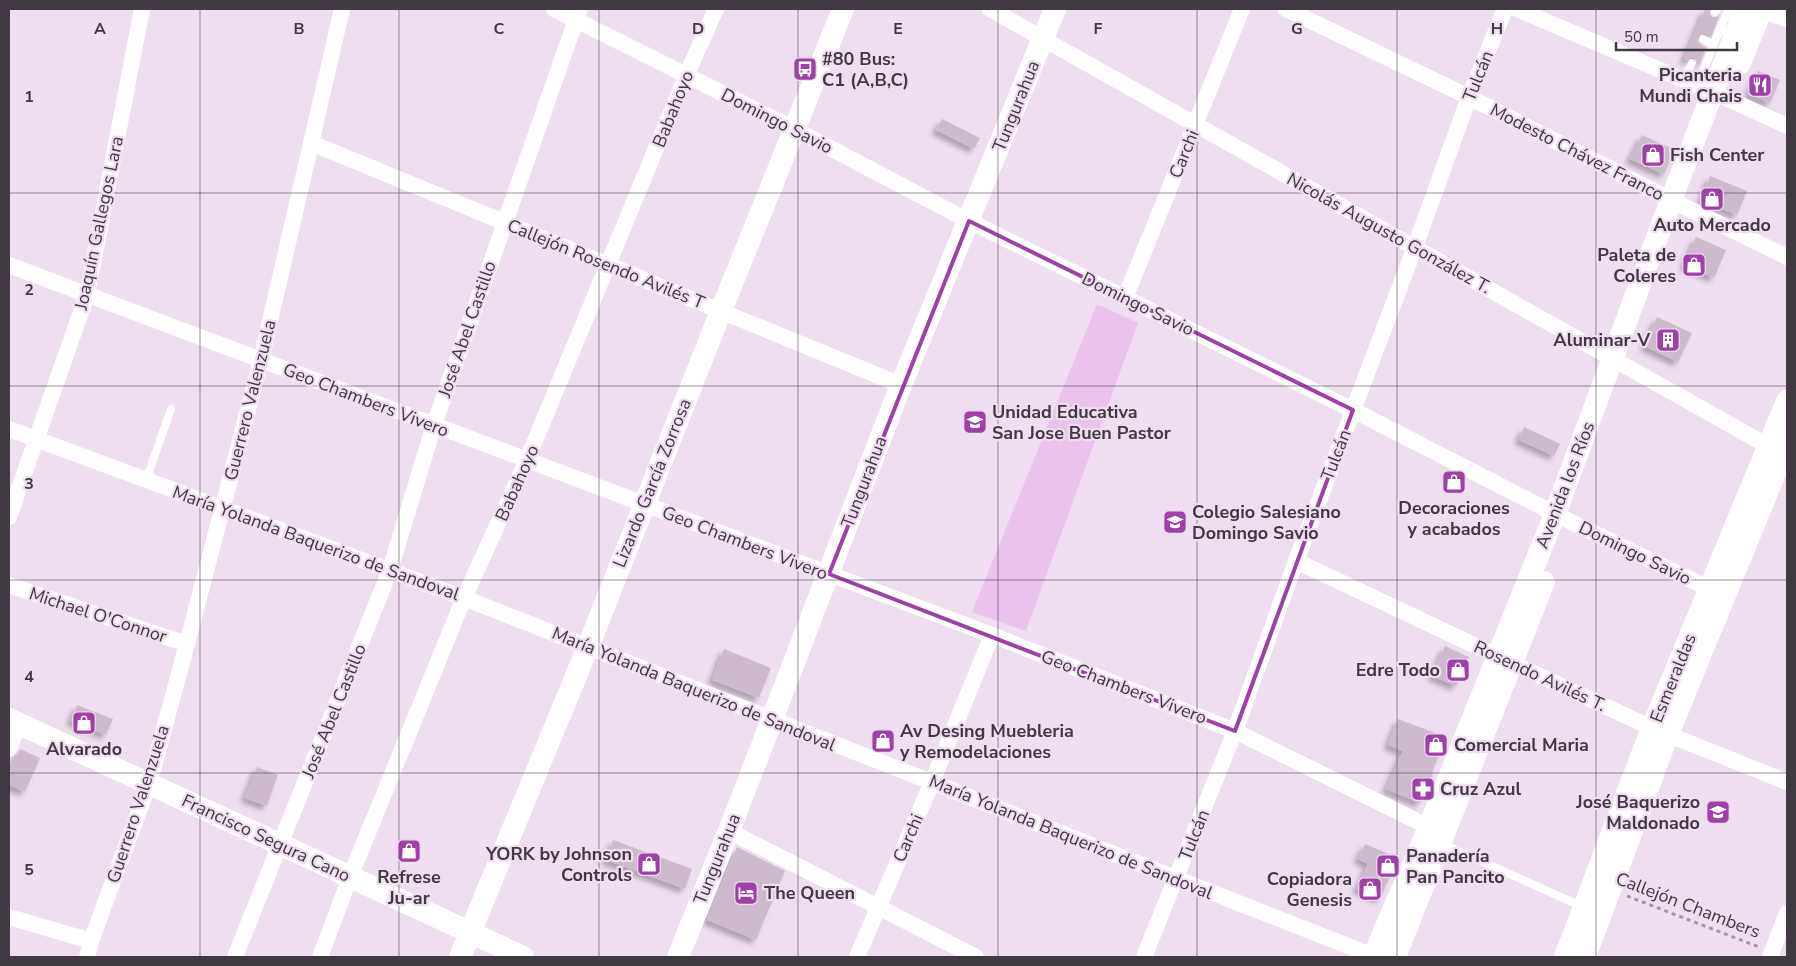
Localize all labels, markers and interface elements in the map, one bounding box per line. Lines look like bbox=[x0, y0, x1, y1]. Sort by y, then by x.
text: A bbox=[94, 18, 106, 40]
text: B bbox=[293, 18, 305, 40]
text: C bbox=[494, 18, 505, 40]
text: D bbox=[692, 18, 704, 40]
text: E bbox=[893, 18, 903, 40]
text: F bbox=[1094, 18, 1103, 40]
text: G bbox=[1291, 18, 1303, 40]
text: H bbox=[1491, 18, 1503, 40]
scale bar bbox=[1616, 20, 1737, 52]
text: 50 m bbox=[1624, 27, 1659, 47]
place label: #80 Bus: C1 (A,B,C) bbox=[822, 47, 909, 92]
street label: Tulcán bbox=[1457, 47, 1499, 105]
bus stop icon: #80 Bus: C1 (A,B,C) bbox=[792, 56, 818, 82]
street label: Tungurahua bbox=[987, 57, 1045, 155]
place label: Picanteria Mundi Chais bbox=[1639, 63, 1742, 108]
street label: Babahoyo bbox=[647, 67, 699, 151]
restaurant icon: Picanteria Mundi Chais bbox=[1747, 72, 1773, 98]
street label: Domingo Savio bbox=[717, 83, 837, 159]
text: 1 bbox=[24, 86, 34, 108]
street label: Modesto Chávez Franco bbox=[1486, 98, 1668, 206]
street label: Carchi bbox=[1163, 126, 1205, 182]
street label: Joaquín Gallegos Lara bbox=[69, 134, 129, 313]
shop icon: Fish Center bbox=[1640, 142, 1666, 168]
place label: Fish Center bbox=[1670, 143, 1764, 167]
street label: Nicolás Augusto González T. bbox=[1283, 167, 1495, 299]
shop icon: Auto Mercado bbox=[1699, 186, 1725, 212]
street label: Callejón Rosendo Avilés T bbox=[504, 213, 708, 315]
place label: Auto Mercado bbox=[1653, 213, 1771, 237]
place label: Paleta de Coleres bbox=[1597, 243, 1676, 288]
shop icon: Paleta de Coleres bbox=[1681, 252, 1707, 278]
street label: José Abel Castillo bbox=[432, 258, 502, 401]
street label: Domingo Savio bbox=[1078, 266, 1198, 342]
text: 2 bbox=[24, 279, 34, 301]
street label: Guerrero Valenzuela bbox=[218, 317, 282, 483]
building icon: Aluminar-V bbox=[1655, 327, 1681, 353]
place label: Aluminar-V bbox=[1553, 328, 1651, 352]
street label: Geo Chambers Vivero bbox=[280, 357, 452, 443]
street label: Lizardo García Zorrosa bbox=[607, 395, 697, 571]
place label: Unidad Educativa San Jose Buen Pastor bbox=[992, 400, 1171, 445]
school or university icon: Unidad Educativa San Jose Buen Pastor bbox=[962, 409, 988, 435]
street label: Avenida los Ríos bbox=[1530, 418, 1600, 552]
street label: Tulcán bbox=[1315, 426, 1357, 484]
street label: Tungurahua bbox=[836, 433, 892, 531]
street label: Babahoyo bbox=[490, 441, 544, 525]
shop icon: Decoraciones y acabados bbox=[1441, 469, 1467, 495]
text: 3 bbox=[24, 473, 34, 495]
street label: María Yolanda Baquerizo de Sandoval bbox=[169, 480, 464, 606]
place label: Decoraciones y acabados bbox=[1398, 496, 1510, 541]
street label: Geo Chambers Vivero bbox=[659, 500, 831, 586]
place label: Colegio Salesiano Domingo Savio bbox=[1192, 500, 1341, 545]
school or university icon: Colegio Salesiano Domingo Savio bbox=[1162, 509, 1188, 535]
street label: Domingo Savio bbox=[1575, 515, 1695, 591]
street label: Michael O'Connor bbox=[26, 581, 170, 649]
street label: María Yolanda Baquerizo de Sandoval bbox=[549, 621, 840, 757]
street label: Esmeraldas bbox=[1644, 630, 1702, 726]
street label: Rosendo Avilés T. bbox=[1470, 635, 1610, 717]
street label: José Abel Castillo bbox=[296, 640, 372, 783]
street label: Geo Chambers Vivero bbox=[1038, 644, 1210, 730]
shop icon: Edre Todo bbox=[1445, 657, 1471, 683]
place label: Edre Todo bbox=[1356, 658, 1440, 682]
text: 4 bbox=[24, 666, 34, 688]
shop icon: Alvarado bbox=[71, 710, 97, 736]
place label: Av Desing Muebleria y Remodelaciones bbox=[899, 719, 1074, 764]
street label: Guerrero Valenzuela bbox=[101, 722, 175, 886]
shop icon: Av Desing Muebleria y Remodelaciones bbox=[870, 728, 896, 754]
shop icon: Comercial Maria bbox=[1423, 732, 1449, 758]
place label: Comercial Maria bbox=[1454, 733, 1589, 757]
place label: Alvarado bbox=[46, 737, 122, 761]
street label: María Yolanda Baquerizo de Sandoval bbox=[926, 769, 1217, 905]
pharmacy icon: Cruz Azul bbox=[1410, 776, 1436, 802]
place label: Cruz Azul bbox=[1440, 777, 1521, 801]
street label: Francisco Segura Cano bbox=[178, 788, 354, 888]
place label: José Baquerizo Maldonado bbox=[1575, 790, 1700, 835]
school or university icon: José Baquerizo Maldonado bbox=[1705, 799, 1731, 825]
street label: Tulcán bbox=[1173, 806, 1215, 864]
street label: Tungurahua bbox=[688, 810, 746, 908]
street label: Carchi bbox=[887, 810, 929, 866]
shop icon: Refrese Ju-ar bbox=[396, 838, 422, 864]
place label: YORK by Johnson Controls bbox=[485, 842, 632, 887]
place label: Panadería Pan Pancito bbox=[1406, 844, 1505, 889]
shop icon: YORK by Johnson Controls bbox=[636, 851, 662, 877]
shop icon: Panadería Pan Pancito bbox=[1375, 853, 1401, 879]
text: 5 bbox=[24, 859, 34, 881]
place label: Refrese Ju-ar bbox=[377, 865, 441, 910]
street label: Callejón Chambers bbox=[1612, 866, 1764, 944]
place label: Copiadora Genesis bbox=[1267, 867, 1352, 912]
shop icon: Copiadora Genesis bbox=[1357, 876, 1383, 902]
hotel icon: The Queen bbox=[733, 880, 759, 906]
place label: The Queen bbox=[764, 881, 855, 905]

